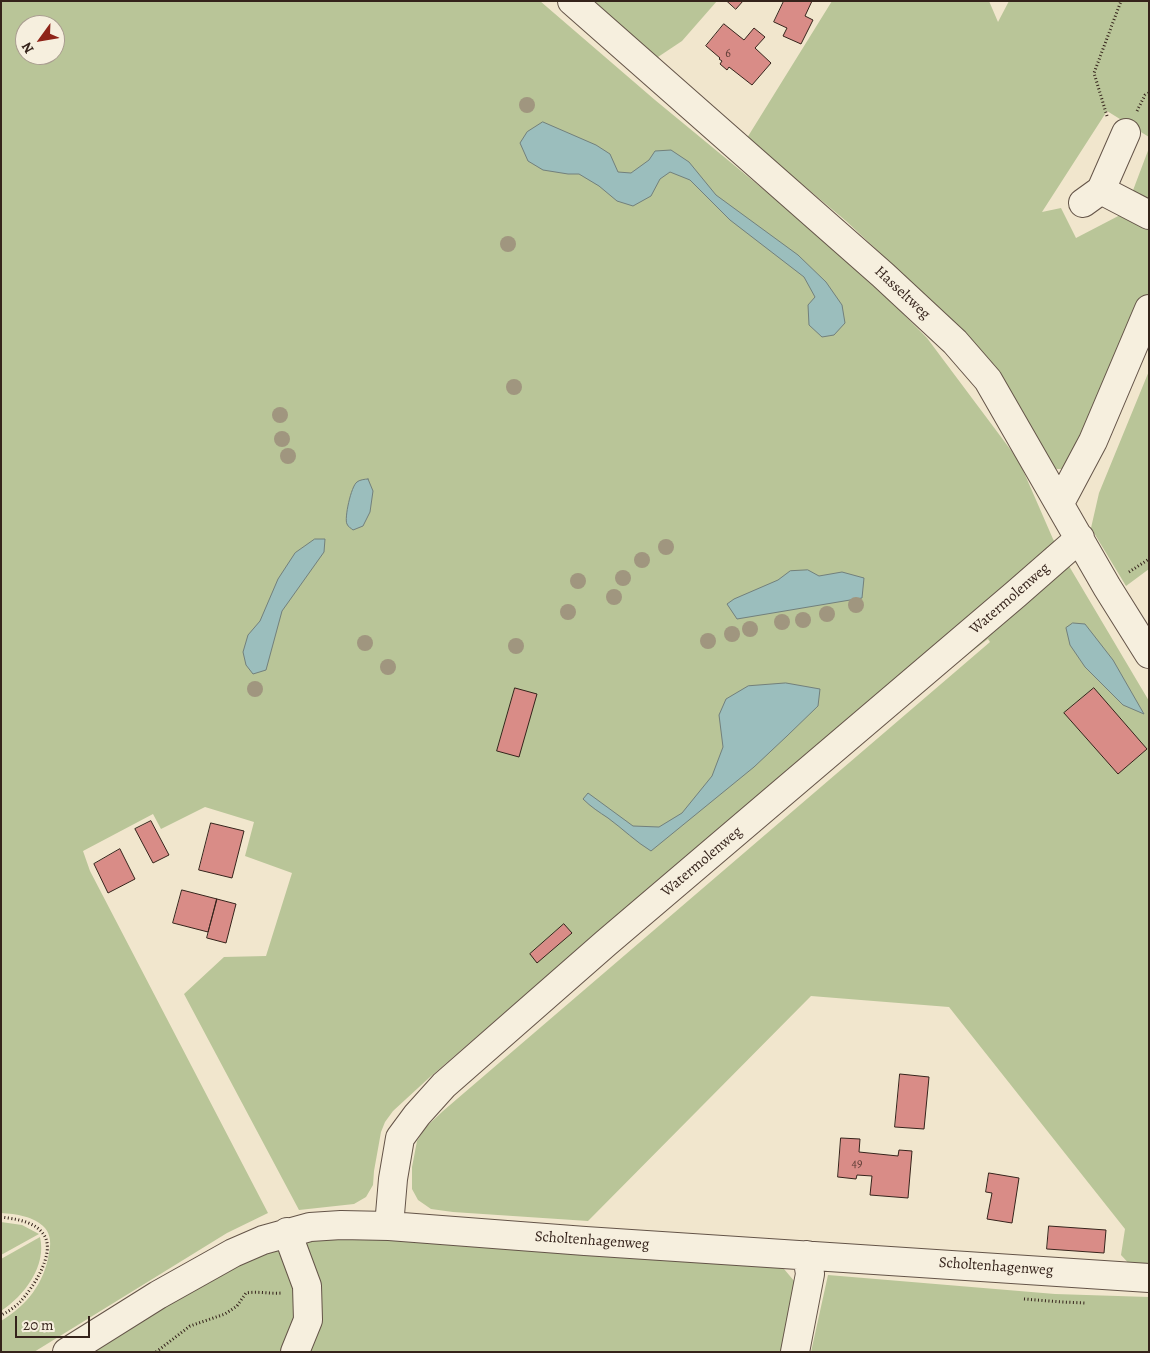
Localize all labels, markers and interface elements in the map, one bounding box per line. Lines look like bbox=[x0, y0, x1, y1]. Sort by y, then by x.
north arrow bbox=[15, 15, 65, 65]
text: N bbox=[17, 38, 38, 57]
house number: 6 bbox=[725, 47, 731, 61]
street label: Hasseltweg bbox=[870, 263, 934, 323]
street label: Watermolenweg bbox=[966, 559, 1054, 639]
street label: Watermolenweg bbox=[658, 823, 746, 901]
house number: 49 bbox=[852, 1157, 862, 1171]
street label: Scholtenhagenweg bbox=[534, 1228, 650, 1254]
street label: Scholtenhagenweg bbox=[938, 1254, 1054, 1280]
scale bar bbox=[18, 1306, 92, 1338]
text: 20 m bbox=[23, 1315, 54, 1335]

